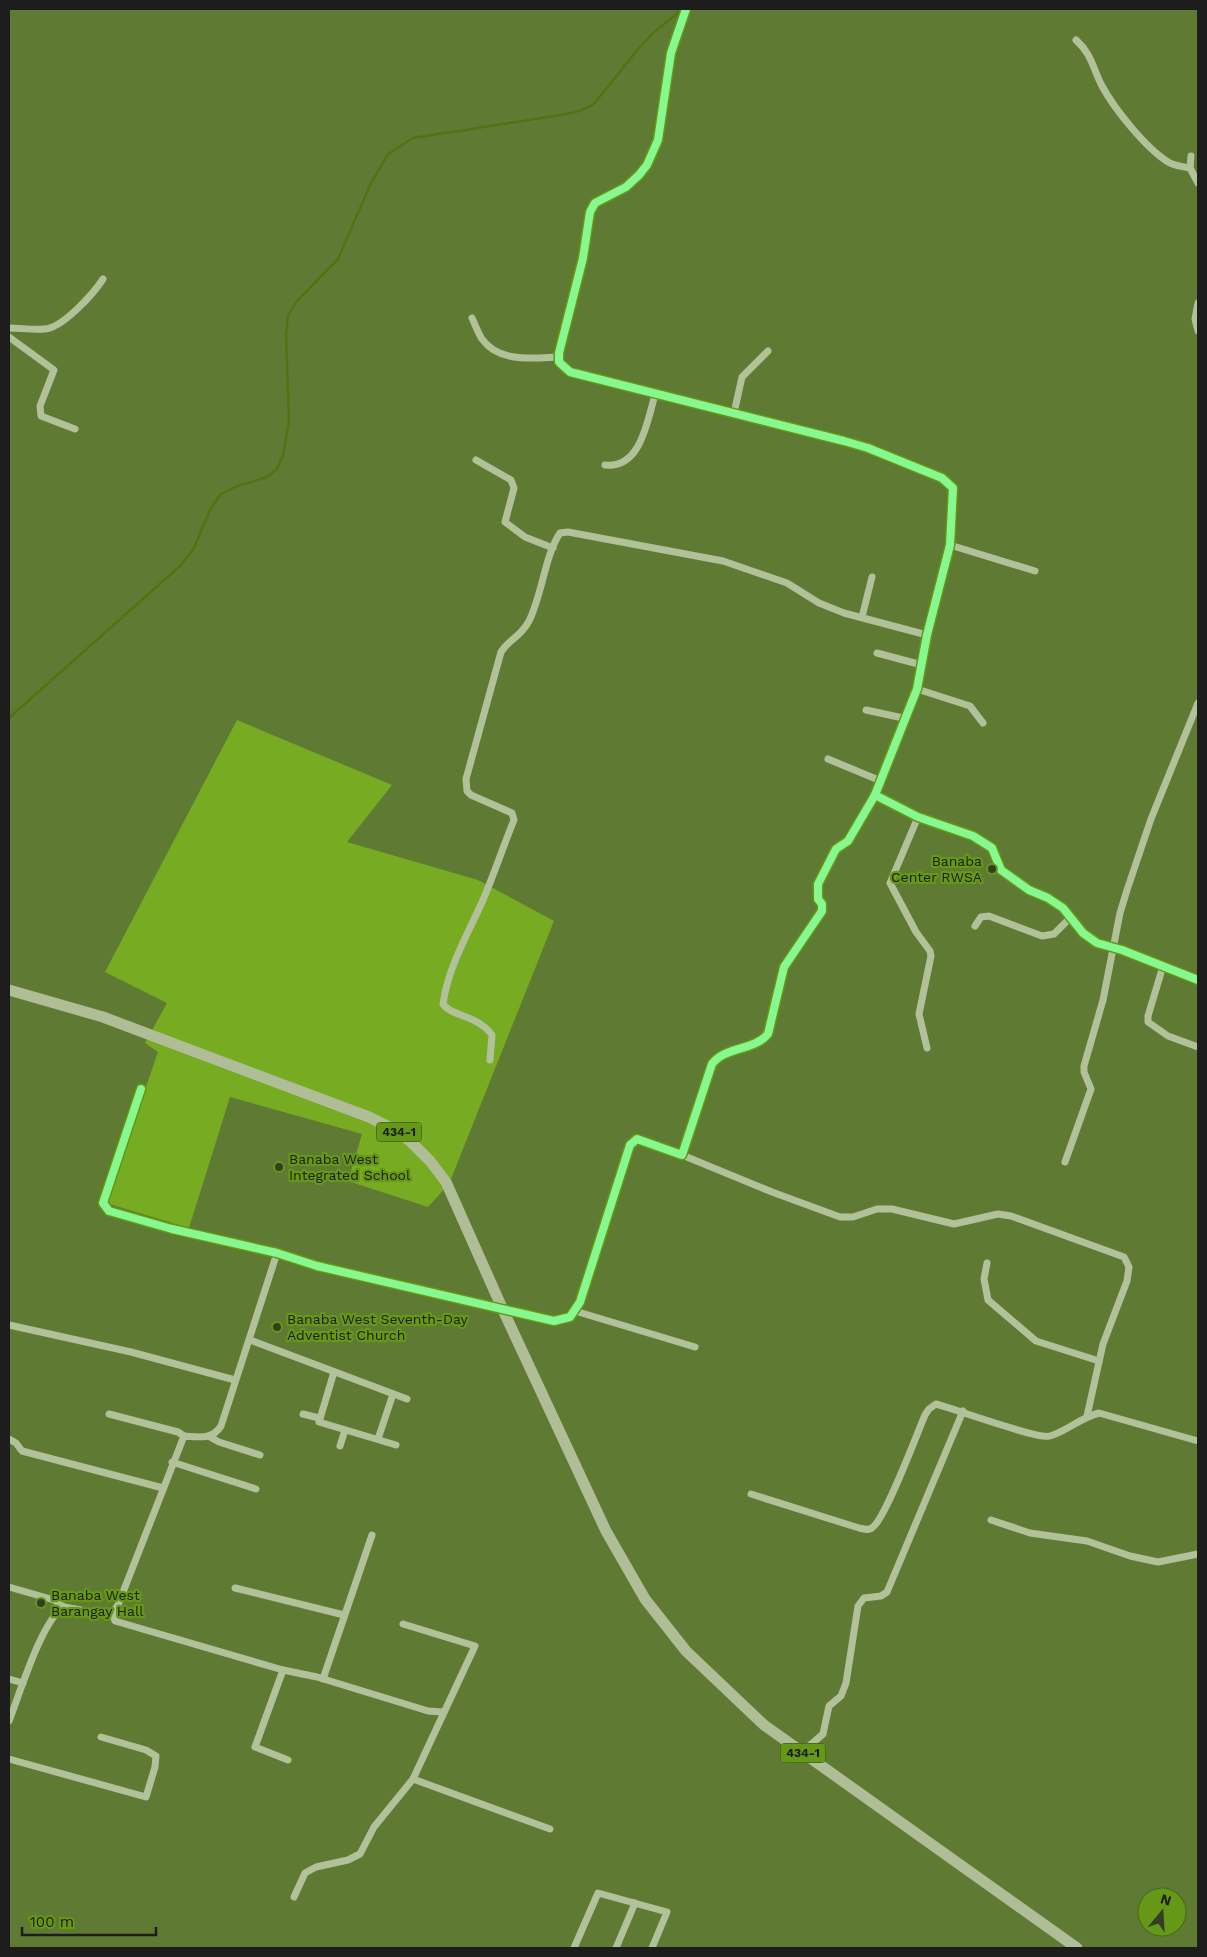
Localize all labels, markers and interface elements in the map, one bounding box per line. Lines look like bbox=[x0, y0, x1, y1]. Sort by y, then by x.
place label: Banaba Center RWSA bbox=[891, 853, 982, 885]
marker: Banaba Center RWSA bbox=[986, 863, 998, 875]
road number: 434-1 bbox=[376, 1122, 422, 1142]
place label: Banaba West Integrated School bbox=[289, 1151, 411, 1183]
marker: Banaba West Integrated School bbox=[273, 1161, 285, 1173]
place label: Banaba West Seventh-Day Adventist Church bbox=[287, 1311, 469, 1343]
marker: Banaba West Seventh-Day Adventist Church bbox=[271, 1321, 283, 1333]
place label: Banaba West Barangay Hall bbox=[51, 1587, 144, 1619]
marker: Banaba West Barangay Hall bbox=[35, 1597, 47, 1609]
road number: 434-1 bbox=[780, 1744, 826, 1762]
north arrow bbox=[1137, 1887, 1187, 1937]
text: N bbox=[1159, 1890, 1173, 1909]
scale bar bbox=[22, 1904, 156, 1936]
text: 100 m bbox=[30, 1913, 74, 1931]

